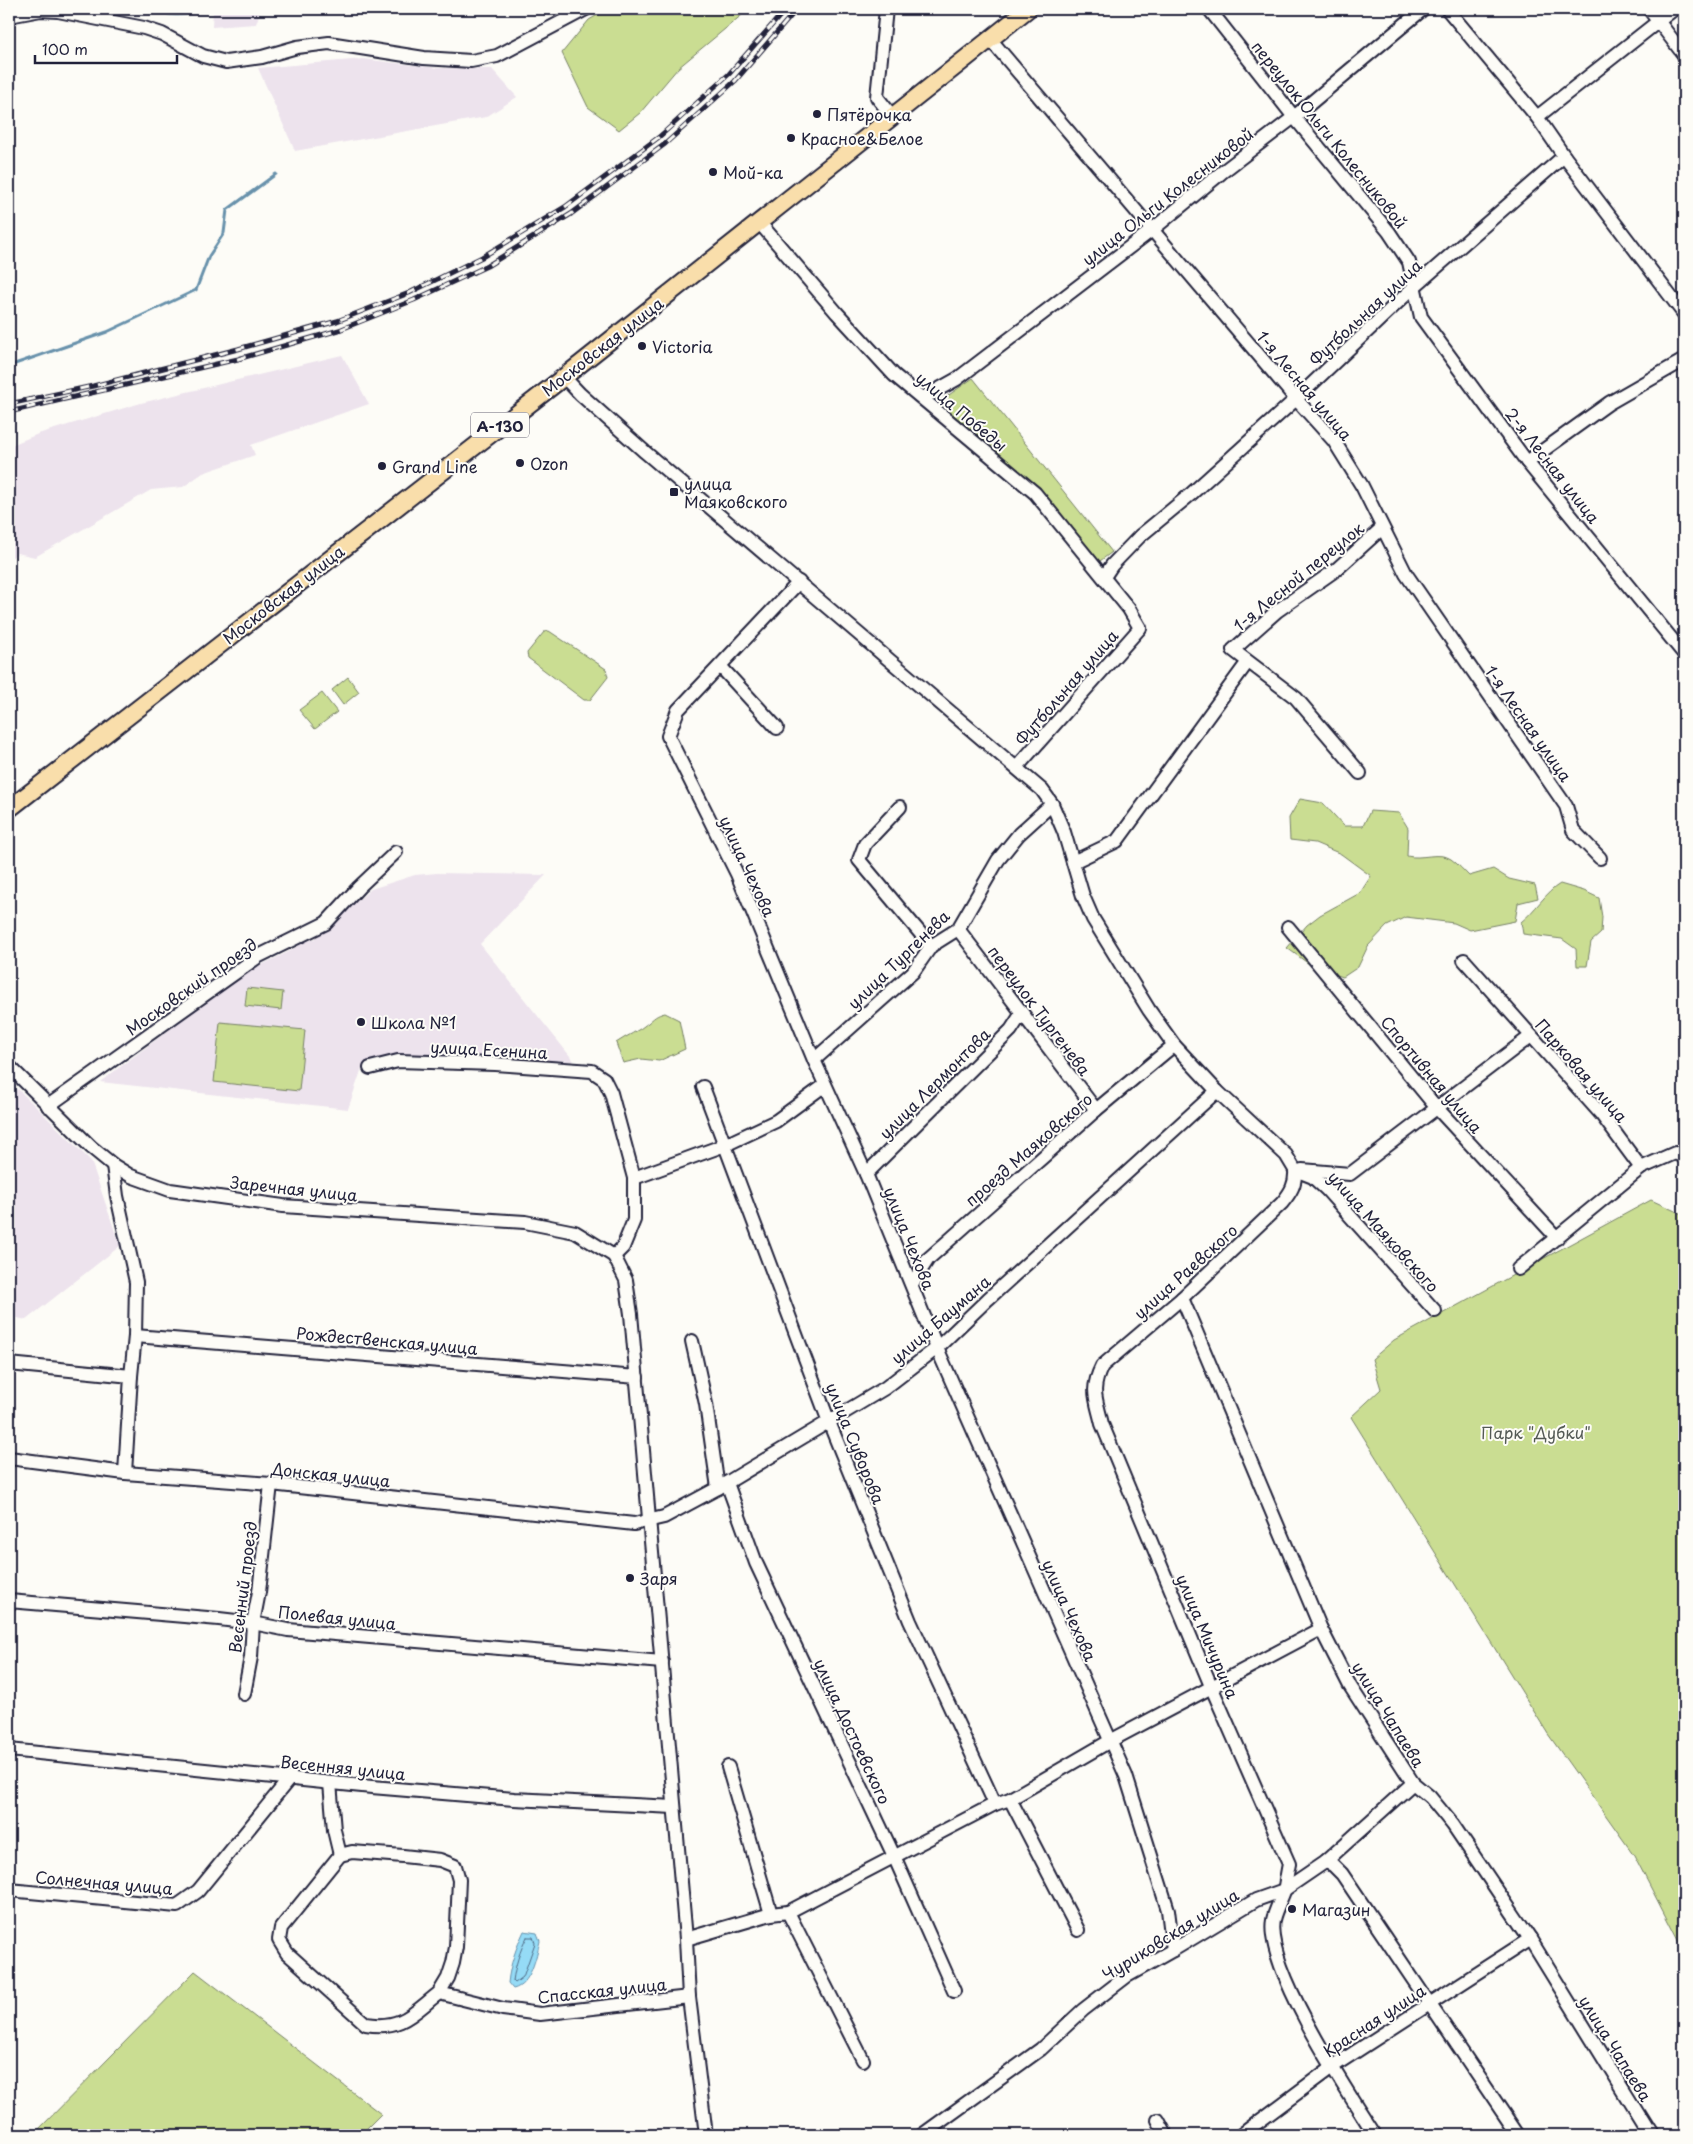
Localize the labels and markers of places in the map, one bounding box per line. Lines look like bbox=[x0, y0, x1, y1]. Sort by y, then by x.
place label: Пятёрочка bbox=[827, 102, 912, 126]
marker: Пятёрочка bbox=[811, 108, 823, 120]
place label: Красное&Белое bbox=[801, 126, 923, 150]
marker: Красное&Белое bbox=[785, 132, 797, 144]
place label: Мой-ка bbox=[723, 160, 783, 184]
marker: Мой-ка bbox=[707, 166, 719, 178]
place label: Victoria bbox=[652, 334, 713, 358]
marker: Victoria bbox=[636, 340, 648, 352]
place label: Ozon bbox=[530, 451, 568, 475]
place label: Grand Line bbox=[392, 454, 478, 478]
marker: Ozon bbox=[514, 457, 526, 469]
marker: Grand Line bbox=[376, 460, 388, 472]
place label: улица Маяковского bbox=[684, 471, 787, 513]
marker: улица Маяковского bbox=[668, 486, 680, 498]
place label: Школа №1 bbox=[371, 1010, 456, 1034]
marker: Школа №1 bbox=[355, 1016, 367, 1028]
place label: Заря bbox=[640, 1566, 678, 1590]
marker: Заря bbox=[624, 1572, 636, 1584]
place label: Магазин bbox=[1302, 1897, 1371, 1921]
marker: Магазин bbox=[1286, 1903, 1298, 1915]

